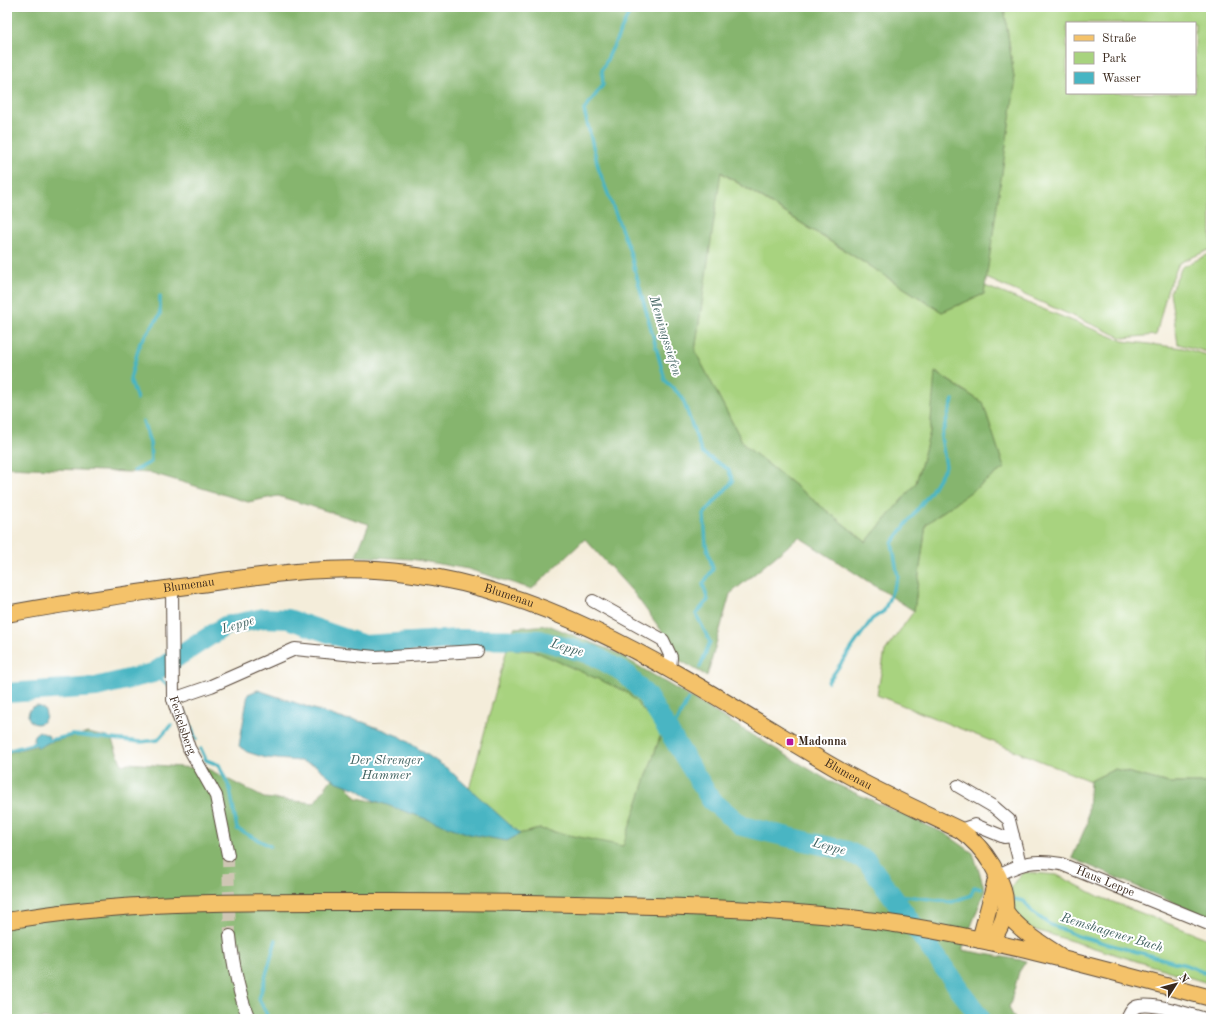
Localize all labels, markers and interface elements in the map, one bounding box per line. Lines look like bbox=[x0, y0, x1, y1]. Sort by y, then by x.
legend bbox=[1066, 22, 1196, 94]
text: Straße bbox=[1102, 33, 1137, 45]
text: Park bbox=[1102, 53, 1127, 65]
text: Wasser bbox=[1102, 73, 1141, 85]
water label: Memingssiefen bbox=[646, 293, 684, 378]
street label: Blumenau bbox=[162, 576, 216, 595]
street label: Blumenau bbox=[482, 583, 536, 610]
water label: Leppe bbox=[219, 614, 256, 636]
water label: Leppe bbox=[548, 637, 585, 659]
street label: Feckelsberg bbox=[166, 695, 198, 758]
place label: Madonna bbox=[798, 736, 847, 748]
marker: Madonna bbox=[785, 737, 795, 747]
water label: Der Strenger Hammer bbox=[349, 754, 422, 782]
street label: Blumenau bbox=[822, 757, 874, 793]
water label: Leppe bbox=[810, 836, 847, 858]
street label: Haus Leppe bbox=[1074, 865, 1136, 899]
water label: Remshagener Bach bbox=[1058, 911, 1165, 955]
north arrow bbox=[1156, 964, 1196, 1004]
text: N bbox=[1176, 972, 1190, 986]

